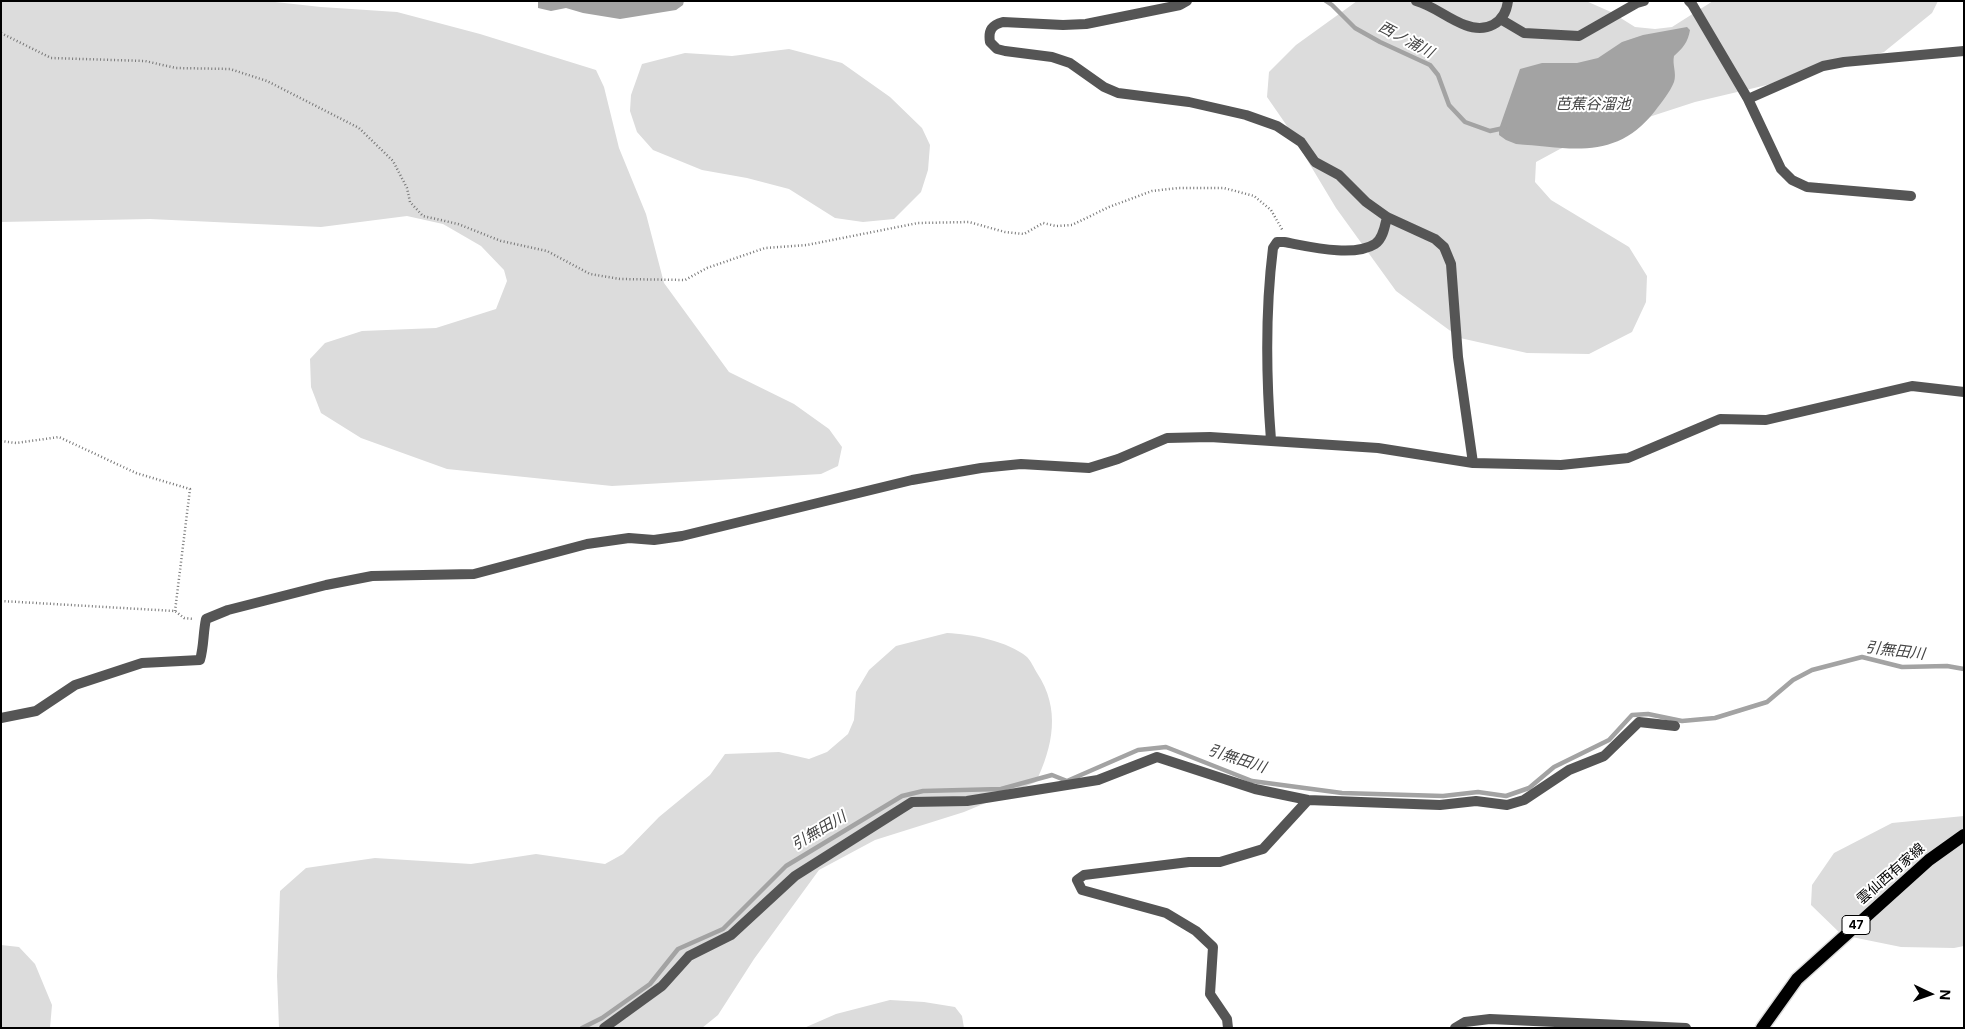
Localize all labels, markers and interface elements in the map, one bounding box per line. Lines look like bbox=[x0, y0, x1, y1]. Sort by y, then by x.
water label: 西ノ浦川 bbox=[1375, 18, 1437, 62]
water label: 芭蕉谷溜池 bbox=[1556, 95, 1630, 113]
water label: 引無田川 bbox=[1864, 638, 1926, 664]
water label: 引無田川 bbox=[1206, 741, 1268, 777]
water label: 引無田川 bbox=[789, 808, 849, 854]
street label: 雲仙西有家線 bbox=[1854, 840, 1928, 908]
road number: 47 bbox=[1842, 916, 1870, 934]
north arrow bbox=[1905, 969, 1955, 1019]
text: N bbox=[1937, 989, 1954, 1001]

